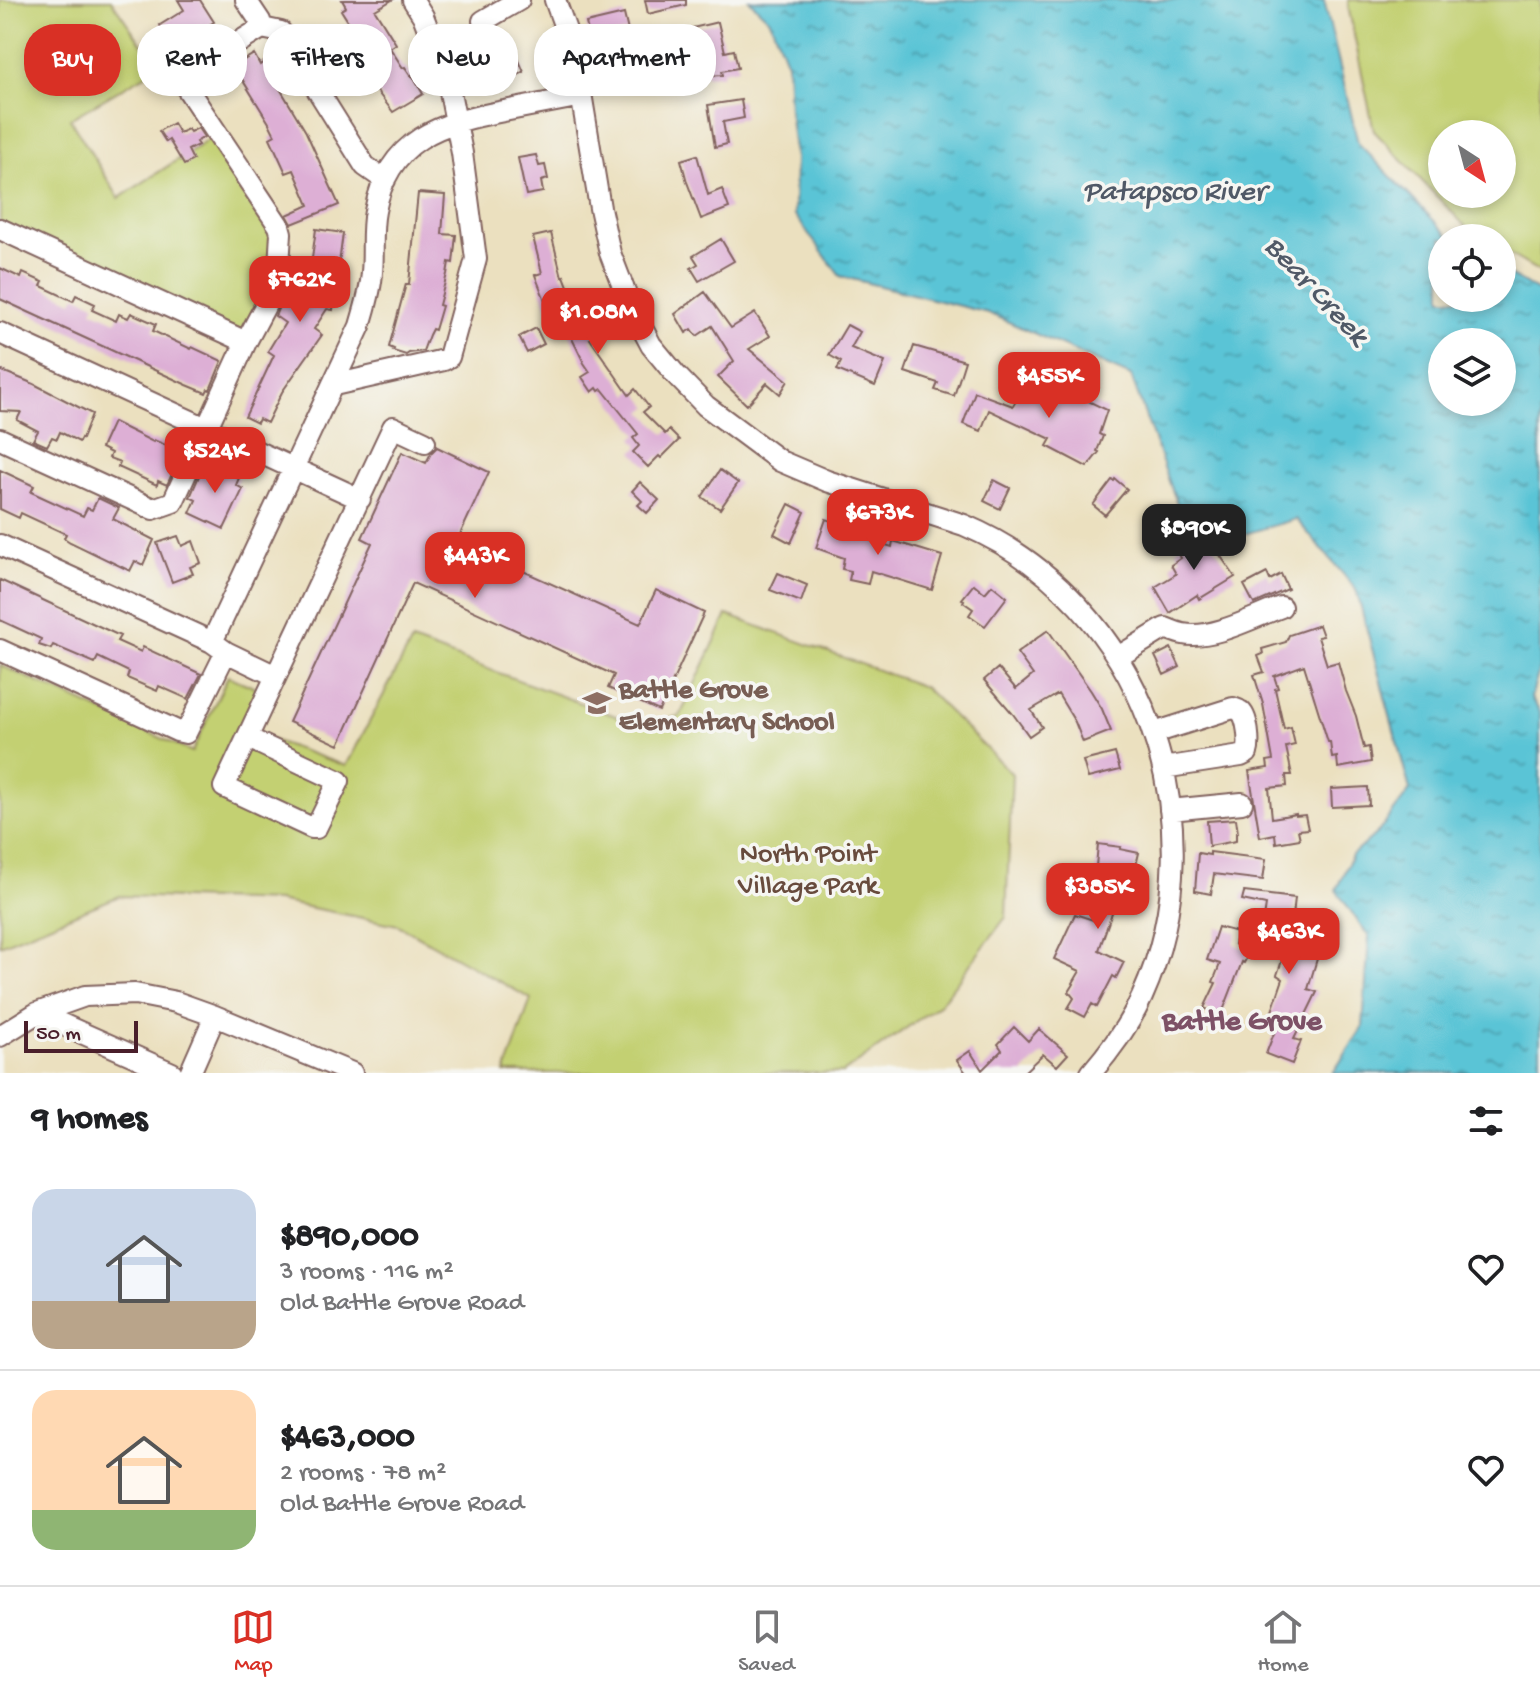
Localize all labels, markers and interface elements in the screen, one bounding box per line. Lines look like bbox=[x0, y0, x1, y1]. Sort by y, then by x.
chip: Buy bbox=[24, 24, 121, 96]
chip: Rent bbox=[137, 24, 247, 96]
chip: Filters bbox=[263, 24, 392, 96]
chip: New bbox=[408, 24, 518, 96]
chip: Apartment bbox=[534, 24, 716, 96]
north arrow bbox=[1428, 120, 1516, 208]
map controls bbox=[1428, 120, 1516, 416]
water label: Patapsco River bbox=[1083, 176, 1271, 211]
button: locate bbox=[1428, 224, 1516, 312]
water label: Bear Creek bbox=[1255, 230, 1376, 356]
pin: $762K bbox=[244, 256, 356, 324]
text: $762K bbox=[267, 266, 333, 297]
pin: $1.08M bbox=[533, 288, 663, 356]
text: $1.08M bbox=[559, 298, 637, 329]
button: layers bbox=[1428, 328, 1516, 416]
pin: $455K bbox=[993, 352, 1105, 420]
text: $455K bbox=[1016, 362, 1082, 393]
pin: $524K bbox=[159, 427, 271, 495]
text: $524K bbox=[183, 437, 247, 468]
pin: $673K bbox=[822, 489, 934, 557]
text: $673K bbox=[845, 499, 911, 530]
pin: $890K bbox=[1138, 504, 1250, 572]
text: $890K bbox=[1160, 514, 1228, 545]
pin: $443K bbox=[419, 532, 531, 600]
text: $443K bbox=[443, 542, 507, 573]
place label: Battle Grove Elementary School bbox=[618, 675, 835, 740]
school or university icon: Battle Grove Elementary School bbox=[582, 688, 612, 718]
park label: North Point Village Park bbox=[737, 839, 880, 904]
pin: $385K bbox=[1042, 863, 1154, 931]
text: $385K bbox=[1064, 873, 1132, 904]
pin: $463K bbox=[1233, 908, 1345, 976]
text: $463K bbox=[1257, 918, 1321, 949]
district label: Battle Grove bbox=[1161, 1006, 1323, 1041]
scale bar bbox=[24, 1017, 138, 1053]
text: 50 m bbox=[36, 1022, 81, 1048]
icon: filters bbox=[1464, 1099, 1508, 1143]
text: 9 homes bbox=[32, 1101, 147, 1141]
text: $890,000 bbox=[280, 1218, 419, 1258]
icon: home bbox=[96, 1221, 192, 1317]
icon: heart bbox=[1464, 1247, 1508, 1291]
text: 3 rooms · 116 m² bbox=[280, 1258, 453, 1289]
text: Old Battle Grove Road bbox=[280, 1289, 524, 1320]
text: $463,000 bbox=[280, 1419, 415, 1459]
icon: home bbox=[96, 1422, 192, 1518]
icon: heart bbox=[1464, 1448, 1508, 1492]
text: 2 rooms · 78 m² bbox=[280, 1459, 446, 1490]
text: Old Battle Grove Road bbox=[280, 1490, 524, 1521]
tab: Map bbox=[231, 1605, 275, 1679]
tab: Saved bbox=[738, 1605, 795, 1679]
tab: Home bbox=[1258, 1605, 1309, 1679]

